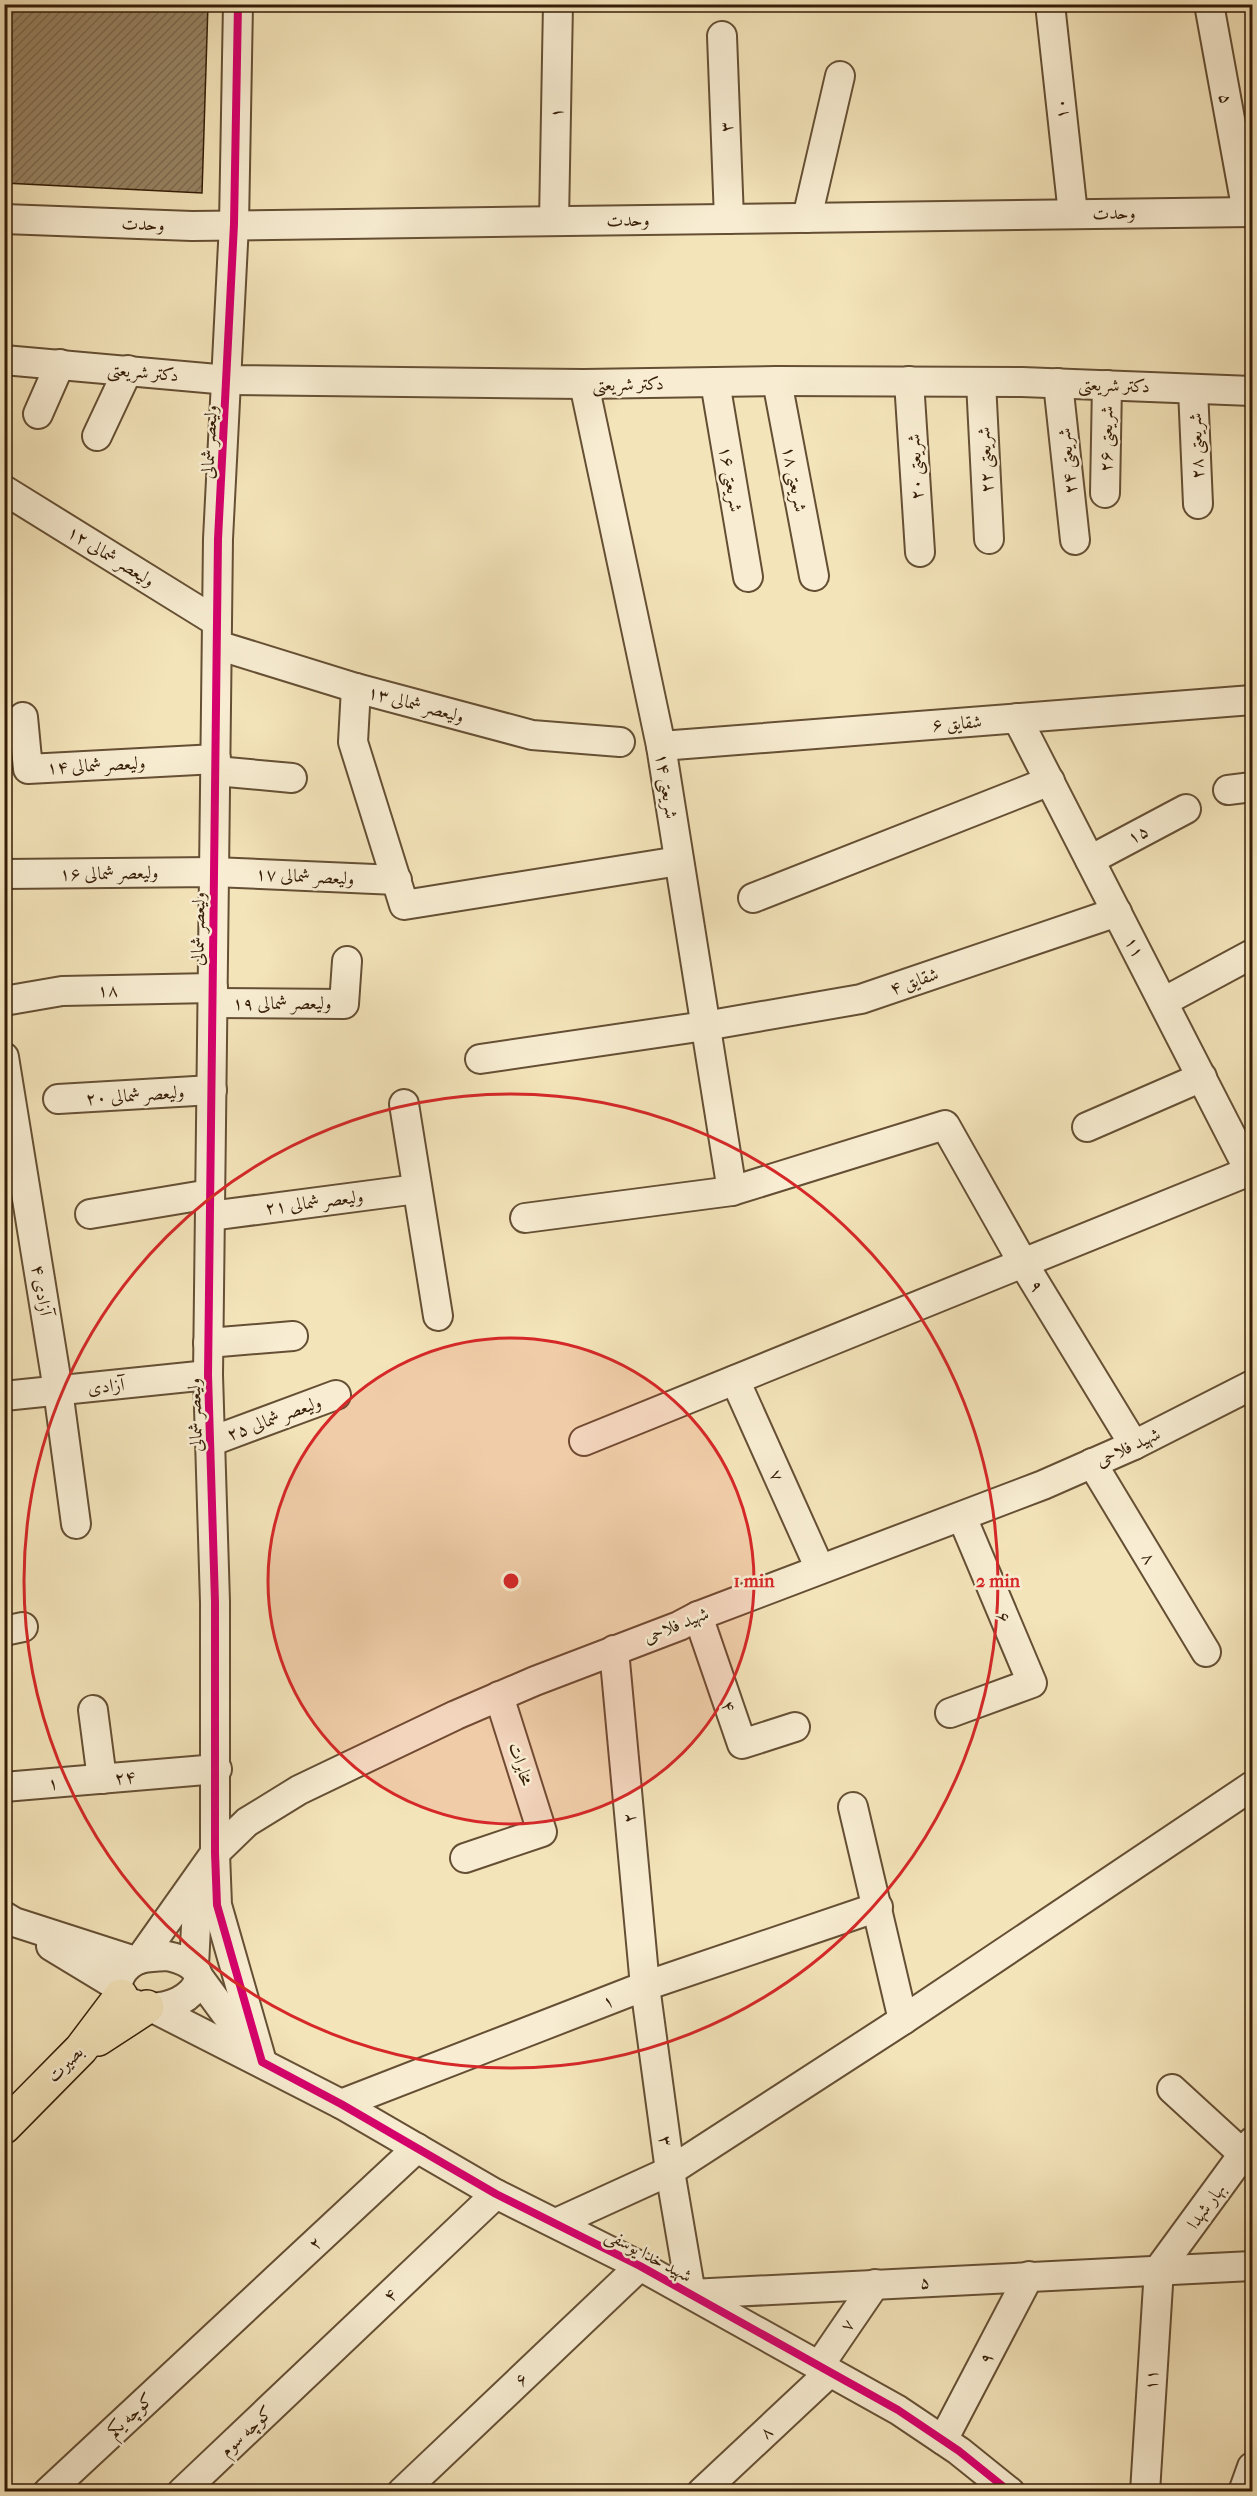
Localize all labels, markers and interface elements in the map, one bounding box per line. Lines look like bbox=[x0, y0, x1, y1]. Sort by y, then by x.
street label: ۵ bbox=[1214, 92, 1237, 106]
street label: ۱۰ bbox=[1050, 97, 1073, 121]
street label: ۱ bbox=[546, 108, 567, 118]
street label: ۳ bbox=[716, 121, 737, 133]
street label: وحدت bbox=[1092, 203, 1136, 224]
street label: وحدت bbox=[606, 210, 650, 231]
street label: وحدت bbox=[121, 213, 165, 236]
street label: دکتر شریعتی bbox=[106, 359, 180, 388]
street label: دکتر شریعتی bbox=[592, 373, 664, 398]
street label: دکتر شریعتی bbox=[1078, 374, 1150, 399]
street label: ولیعصر شمالی bbox=[197, 405, 223, 480]
street label: شریعتی ۲۶ bbox=[1095, 406, 1120, 472]
street label: شریعتی ۲۸ bbox=[1185, 412, 1210, 480]
street label: شریعتی ۲۲ bbox=[973, 426, 1000, 494]
street label: شریعتی ۲۴ bbox=[1054, 427, 1083, 495]
street label: شریعتی ۲۰ bbox=[903, 433, 930, 501]
street label: شریعتی ۱۶ bbox=[712, 445, 747, 514]
street label: شریعتی ۱۸ bbox=[776, 445, 811, 514]
street label: ولیعصر شمالی ۱۲ bbox=[63, 521, 158, 592]
street label: ولیعصر شمالی ۱۳ bbox=[365, 682, 466, 728]
street label: شقایق ۶ bbox=[931, 711, 983, 736]
street label: ولیعصر شمالی ۱۴ bbox=[46, 752, 146, 780]
street label: شریعتی ۱۴ bbox=[649, 752, 682, 821]
street label: ۱۵ bbox=[1124, 820, 1152, 849]
street label: ولیعصر شمالی ۱۶ bbox=[59, 862, 159, 886]
street label: ولیعصر شمالی ۱۷ bbox=[255, 863, 355, 891]
street label: ولیعصر شمالی bbox=[187, 892, 211, 966]
street label: ۱۱ bbox=[1120, 933, 1149, 961]
street label: شقایق ۴ bbox=[887, 963, 941, 1000]
street label: ۱۸ bbox=[97, 980, 119, 1001]
street label: ولیعصر شمالی ۱۹ bbox=[233, 993, 331, 1015]
street label: ولیعصر شمالی ۲۰ bbox=[85, 1082, 185, 1110]
street label: ولیعصر شمالی ۲۱ bbox=[264, 1186, 365, 1220]
street label: آزادی ۴ bbox=[27, 1263, 56, 1319]
street label: ۹ bbox=[1025, 1276, 1048, 1296]
street label: آزادی bbox=[87, 1374, 128, 1399]
street label: ولیعصر شمالی bbox=[184, 1378, 208, 1452]
street label: ولیعصر شمالی ۲۵ bbox=[224, 1392, 325, 1446]
street label: شهید فلاحی bbox=[1093, 1423, 1164, 1472]
street label: ۷ bbox=[765, 1466, 788, 1484]
street label: ۸ bbox=[1137, 1548, 1160, 1568]
centre of rings bbox=[501, 1571, 521, 1591]
text: 1 min bbox=[733, 1571, 775, 1592]
text: 2 min bbox=[976, 1571, 1020, 1592]
street label: شهید فلاحی bbox=[640, 1603, 712, 1649]
street label: ۶ bbox=[992, 1608, 1015, 1626]
street label: ۴ bbox=[717, 1698, 740, 1715]
street label: مخابرات bbox=[504, 1740, 537, 1788]
street label: ۲۴ bbox=[114, 1766, 136, 1789]
street label: ۱ bbox=[47, 1773, 59, 1794]
street label: ۲ bbox=[619, 1812, 640, 1824]
street label: ۱ bbox=[600, 1990, 617, 2013]
street label: بصیرت bbox=[43, 2042, 88, 2087]
street label: ۳ bbox=[654, 2134, 677, 2148]
street label: بهار شهدا bbox=[1183, 2179, 1231, 2234]
street label: شهید خدا یوسفی bbox=[601, 2224, 695, 2289]
street label: ۲ bbox=[304, 2232, 326, 2255]
street label: ۵ bbox=[919, 2272, 931, 2293]
street label: ۴ bbox=[379, 2284, 401, 2307]
street label: ۷ bbox=[836, 2315, 859, 2336]
street label: ۹ bbox=[975, 2349, 998, 2368]
street label: ۶ bbox=[510, 2368, 532, 2391]
street label: ۱۱ bbox=[1140, 2369, 1163, 2391]
street label: کوچه یکم bbox=[103, 2389, 162, 2446]
street label: کوچه سوم bbox=[216, 2402, 280, 2465]
street label: ۸ bbox=[755, 2421, 777, 2444]

